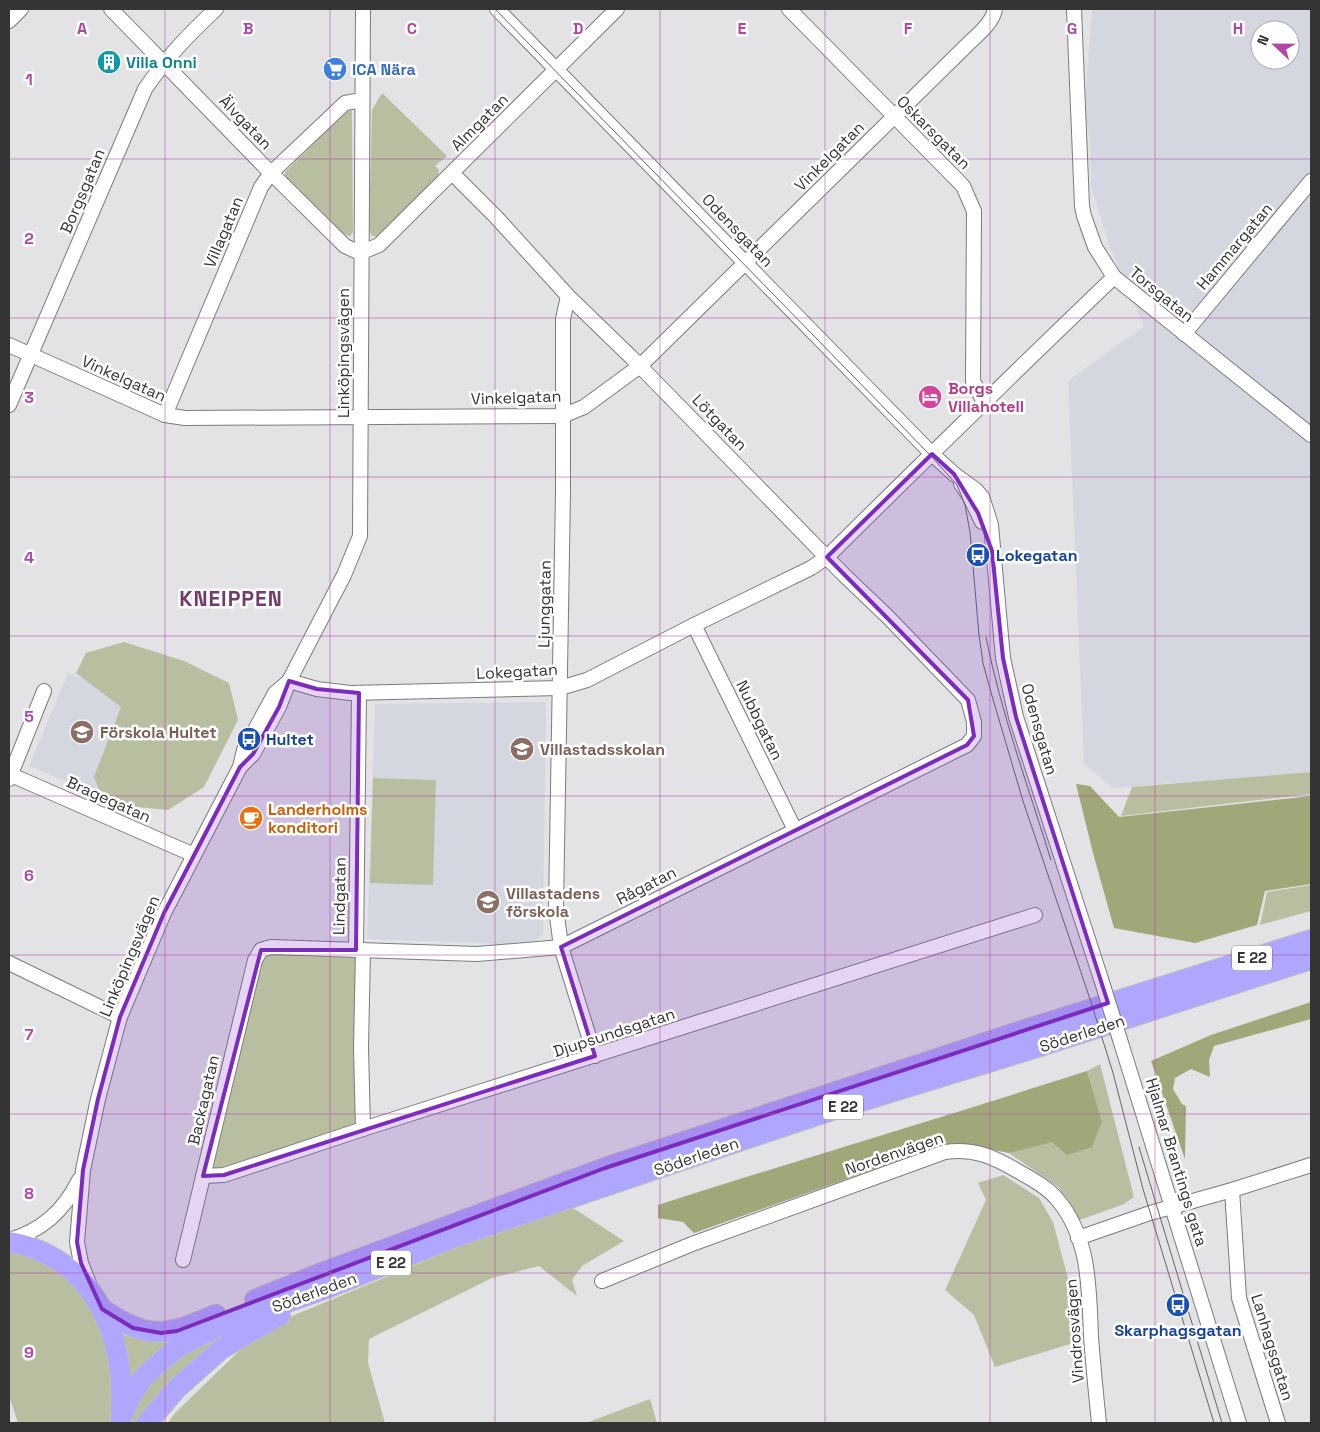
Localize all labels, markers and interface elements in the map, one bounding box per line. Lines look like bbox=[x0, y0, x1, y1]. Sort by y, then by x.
text: A bbox=[77, 18, 87, 39]
text: B bbox=[243, 18, 253, 39]
text: C bbox=[407, 18, 417, 39]
text: D bbox=[573, 18, 583, 39]
text: E bbox=[738, 18, 747, 39]
text: F bbox=[904, 18, 913, 39]
text: G bbox=[1067, 18, 1077, 39]
text: H bbox=[1233, 18, 1243, 39]
north arrow bbox=[1250, 20, 1300, 70]
text: N bbox=[1253, 32, 1273, 48]
building icon: Villa Onni bbox=[96, 49, 122, 75]
place label: Villa Onni bbox=[126, 52, 197, 73]
supermarket icon: ICA Nära bbox=[322, 56, 348, 82]
place label: ICA Nära bbox=[352, 59, 416, 80]
text: 1 bbox=[25, 69, 33, 90]
street label: Almgatan bbox=[446, 89, 513, 156]
street label: Älvgatan bbox=[215, 91, 277, 154]
street label: Oskarsgatan bbox=[892, 91, 975, 174]
street label: Vinkelgatan bbox=[790, 117, 869, 196]
street label: Borgsgatan bbox=[55, 146, 110, 237]
street label: Odensgatan bbox=[697, 189, 778, 271]
street label: Villagatan bbox=[199, 193, 248, 271]
street label: Hammargatan bbox=[1192, 198, 1277, 294]
text: 2 bbox=[24, 228, 34, 249]
street label: Torsgatan bbox=[1125, 262, 1198, 327]
street label: Linköpingsvägen bbox=[333, 288, 354, 418]
street label: Vinkelgatan bbox=[78, 350, 169, 406]
place label: Borgs Villahotell bbox=[948, 378, 1024, 417]
hotel icon: Borgs Villahotell bbox=[917, 384, 943, 410]
street label: Vinkelgatan bbox=[470, 385, 562, 410]
text: 3 bbox=[24, 387, 34, 408]
street label: Lötgatan bbox=[688, 390, 752, 455]
bus stop icon: Lokegatan bbox=[965, 542, 991, 568]
place label: Lokegatan bbox=[996, 545, 1078, 566]
text: 4 bbox=[24, 547, 34, 568]
street label: Ljunggatan bbox=[533, 560, 556, 648]
district label: KNEIPPEN bbox=[179, 585, 283, 612]
street label: Lokegatan bbox=[476, 659, 558, 684]
street label: Nubbgatan bbox=[731, 677, 788, 764]
street label: Odensgatan bbox=[1016, 681, 1063, 777]
text: 5 bbox=[24, 706, 34, 727]
school or university icon: Förskola Hultet bbox=[69, 719, 95, 745]
place label: Förskola Hultet bbox=[100, 722, 217, 743]
bus stop icon: Hultet bbox=[236, 726, 262, 752]
place label: Hultet bbox=[266, 729, 314, 750]
school or university icon: Villastadsskolan bbox=[509, 736, 535, 762]
place label: Villastadsskolan bbox=[540, 739, 665, 760]
street label: Bragegatan bbox=[63, 771, 154, 827]
place label: Landerholms konditori bbox=[268, 799, 368, 838]
cafe icon: Landerholms konditori bbox=[238, 805, 264, 831]
street label: Lindgatan bbox=[328, 857, 351, 935]
street label: Rågatan bbox=[613, 861, 680, 909]
text: 6 bbox=[24, 865, 34, 886]
place label: Villastadens förskola bbox=[506, 883, 600, 922]
school or university icon: Villastadens förskola bbox=[475, 889, 501, 915]
street label: Linköpingsvägen bbox=[94, 892, 165, 1020]
road number: E 22 bbox=[1232, 946, 1272, 970]
street label: Djupsundsgatan bbox=[551, 1003, 678, 1062]
street label: Söderleden bbox=[1037, 1010, 1127, 1057]
text: 7 bbox=[25, 1024, 34, 1045]
street label: Backagatan bbox=[183, 1053, 224, 1147]
street label: Hjalmar Brantings gata bbox=[1141, 1075, 1212, 1249]
road number: E 22 bbox=[823, 1094, 863, 1120]
street label: Nordenvägen bbox=[842, 1127, 946, 1180]
street label: Söderleden bbox=[651, 1132, 741, 1181]
text: 8 bbox=[24, 1183, 34, 1204]
road number: E 22 bbox=[371, 1250, 411, 1276]
street label: Söderleden bbox=[269, 1267, 359, 1317]
street label: Vindrosvägen bbox=[1060, 1278, 1089, 1384]
street label: Lanhagsgatan bbox=[1246, 1291, 1299, 1403]
bus stop icon: Skarphagsgatan bbox=[1165, 1292, 1191, 1318]
place label: Skarphagsgatan bbox=[1114, 1320, 1242, 1341]
text: 9 bbox=[24, 1342, 34, 1363]

